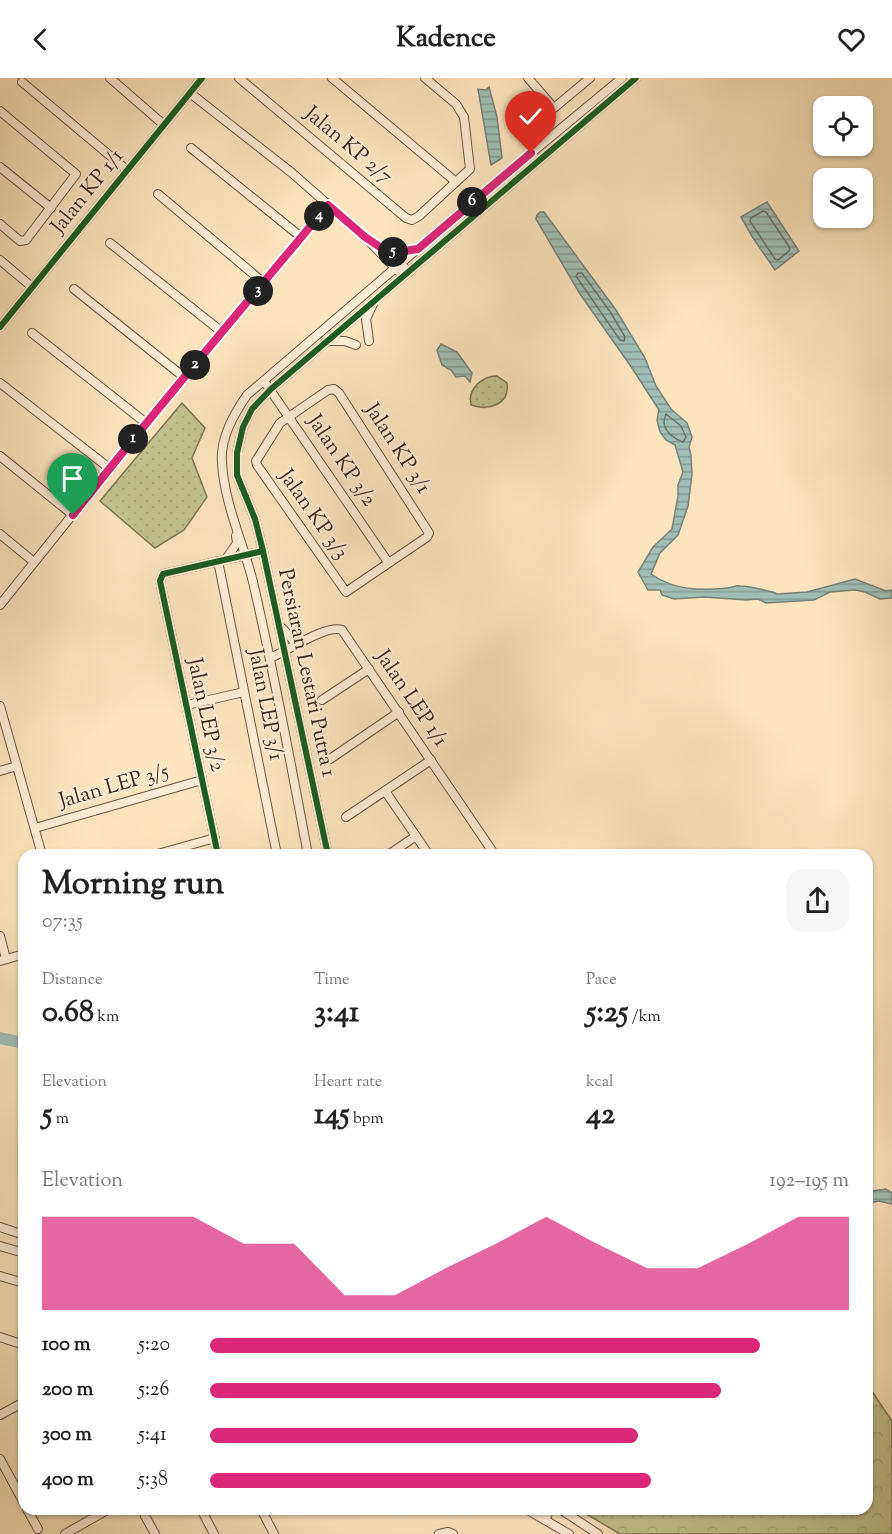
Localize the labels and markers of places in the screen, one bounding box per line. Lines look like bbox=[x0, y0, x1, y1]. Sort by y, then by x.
pin bbox=[505, 91, 556, 153]
pin: 6 bbox=[457, 187, 487, 217]
pin: 4 bbox=[304, 201, 334, 231]
pin: 5 bbox=[378, 237, 408, 267]
pin: 3 bbox=[243, 276, 273, 306]
pin: 2 bbox=[180, 350, 210, 380]
pin: 1 bbox=[118, 424, 148, 454]
pin bbox=[47, 453, 98, 515]

